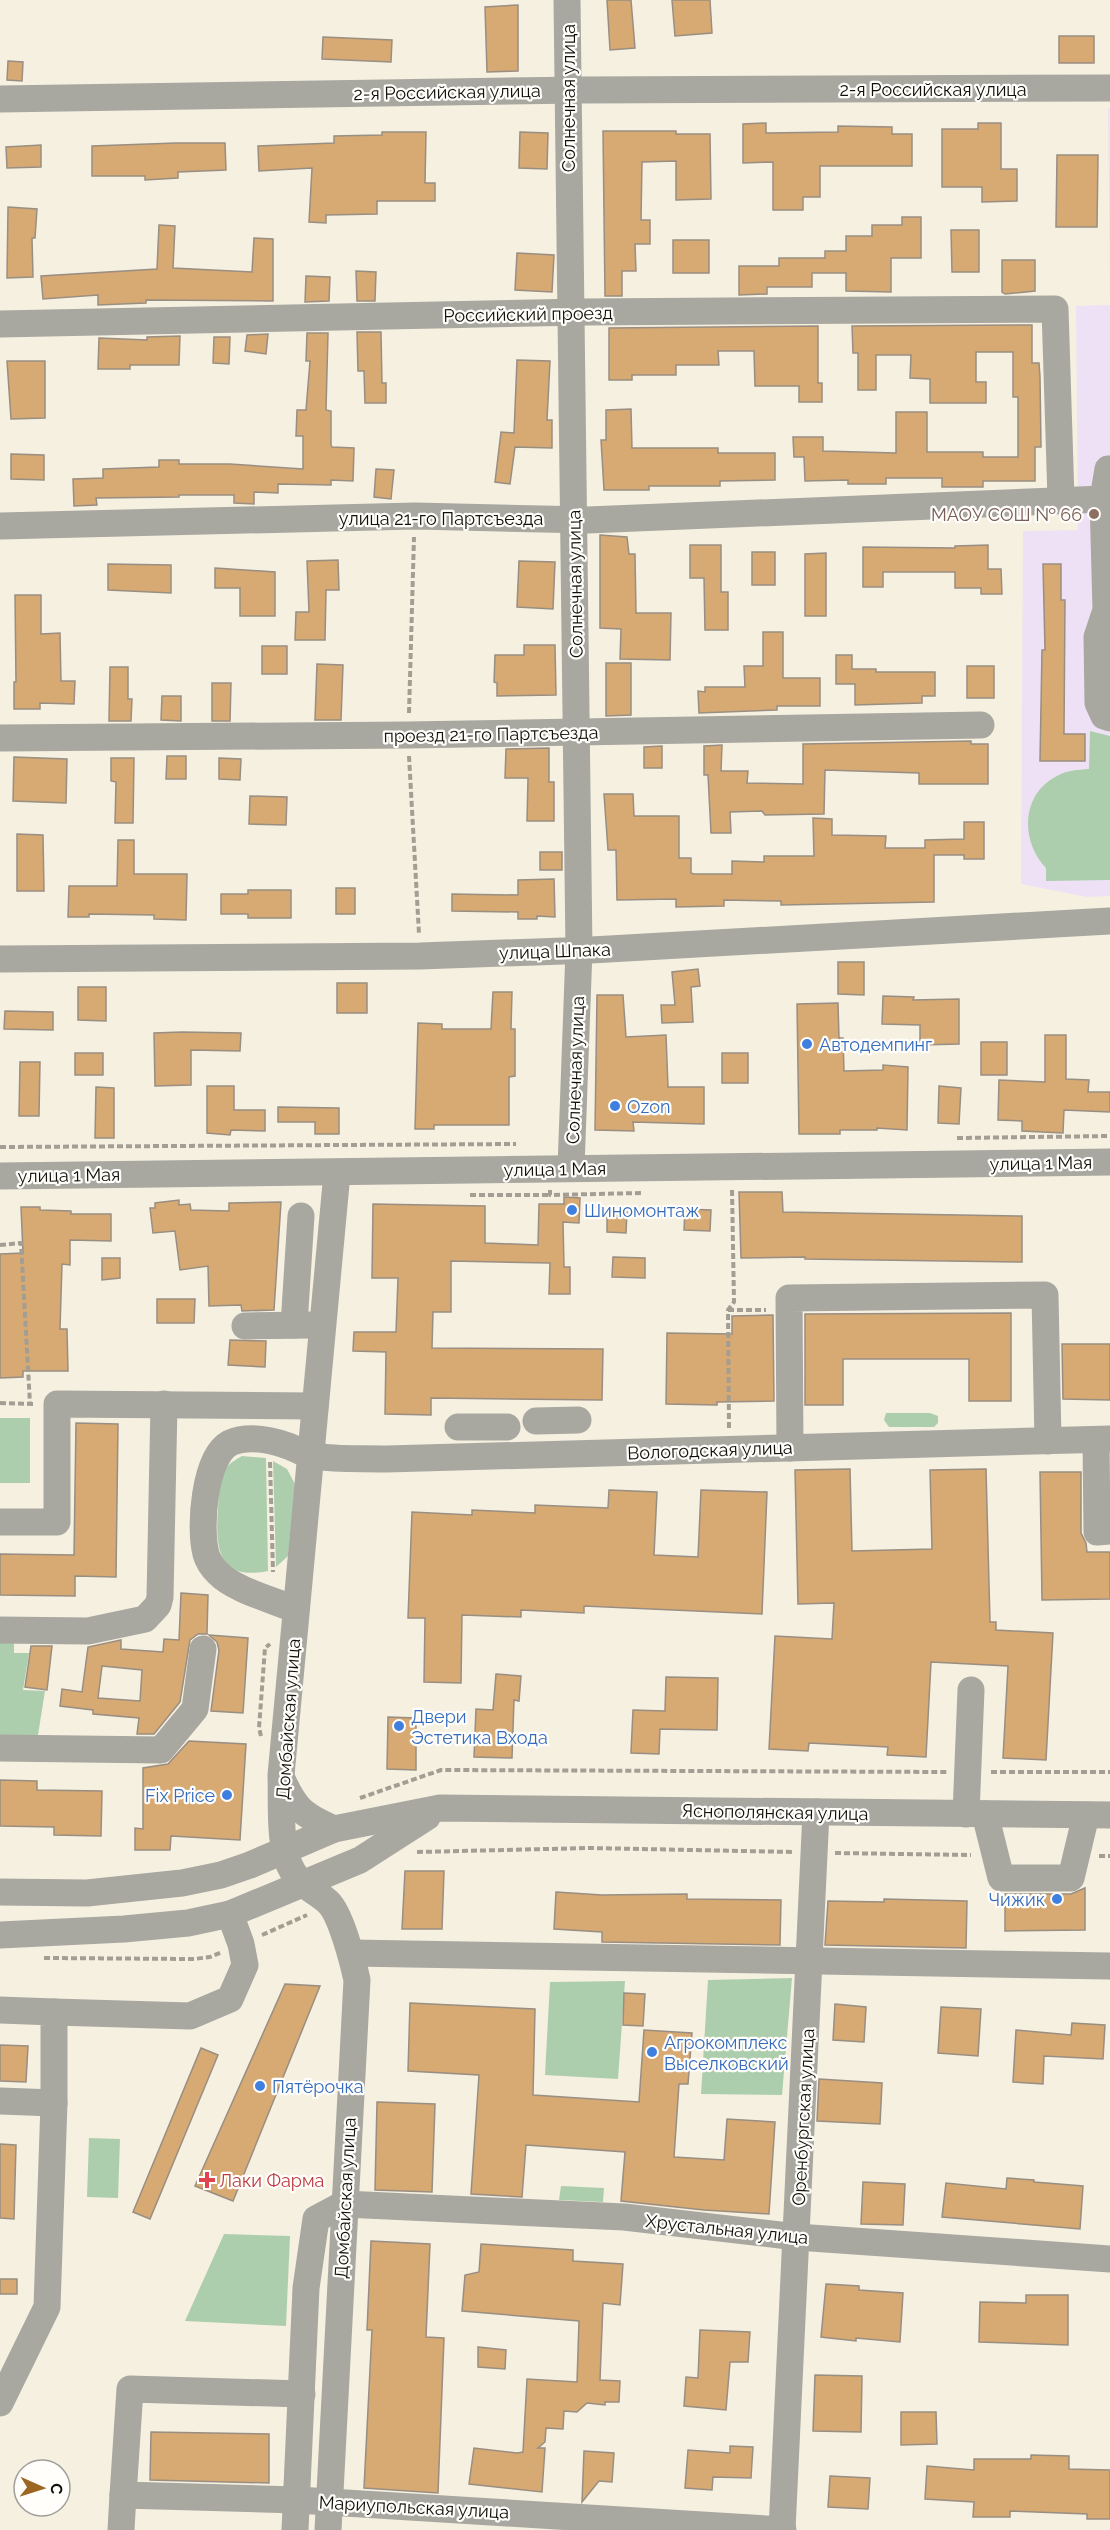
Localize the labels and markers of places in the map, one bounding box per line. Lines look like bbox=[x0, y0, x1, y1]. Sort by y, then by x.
place label: МАОУ СОШ № 66 bbox=[931, 504, 1082, 525]
marker: МАОУ СОШ № 66 bbox=[1087, 507, 1101, 521]
place label: Автодемпинг bbox=[819, 1034, 932, 1055]
marker: Автодемпинг bbox=[800, 1037, 814, 1051]
place label: Ozon bbox=[627, 1096, 670, 1117]
marker: Ozon bbox=[608, 1099, 622, 1113]
place label: Шиномонтаж bbox=[584, 1200, 699, 1221]
marker: Шиномонтаж bbox=[565, 1203, 579, 1217]
place label: Двери Эстетика Входа bbox=[411, 1706, 548, 1748]
marker: Двери Эстетика Входа bbox=[392, 1719, 406, 1733]
place label: Fix Price bbox=[145, 1785, 215, 1806]
marker: Fix Price bbox=[220, 1788, 234, 1802]
place label: Чижик bbox=[988, 1889, 1045, 1910]
marker: Чижик bbox=[1050, 1892, 1064, 1906]
place label: Агрокомплекс Выселковский bbox=[664, 2032, 789, 2074]
marker: Агрокомплекс Выселковский bbox=[645, 2045, 659, 2059]
place label: Пятёрочка bbox=[272, 2076, 364, 2097]
marker: Пятёрочка bbox=[253, 2079, 267, 2093]
place label: Лаки Фарма bbox=[219, 2170, 324, 2191]
marker: Лаки Фарма bbox=[200, 2173, 214, 2187]

